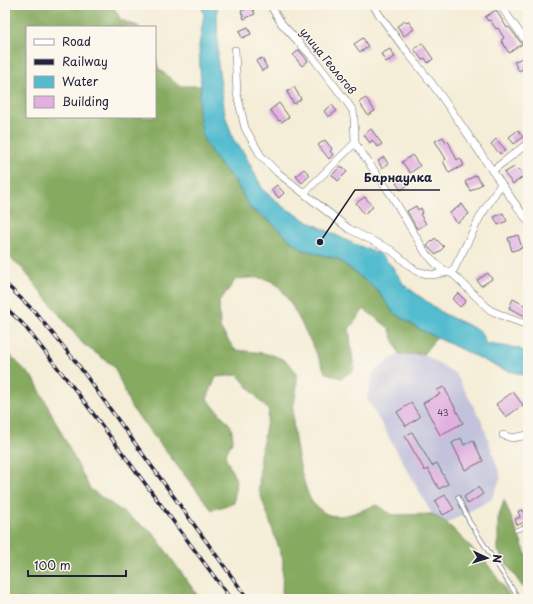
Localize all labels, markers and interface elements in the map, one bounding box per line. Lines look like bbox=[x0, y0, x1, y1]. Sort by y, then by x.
street label: улица Геологов bbox=[296, 24, 361, 98]
legend bbox=[26, 26, 156, 118]
text: Road bbox=[62, 32, 91, 50]
text: Railway bbox=[62, 52, 108, 70]
text: Water bbox=[62, 72, 99, 90]
text: Building bbox=[62, 92, 109, 110]
callout: Барнаулка bbox=[355, 166, 440, 190]
text: Барнаулка bbox=[364, 168, 432, 186]
house number: 43 bbox=[437, 405, 449, 419]
north arrow bbox=[467, 538, 507, 578]
scale bar bbox=[28, 552, 126, 578]
text: N bbox=[489, 554, 506, 564]
text: 100 m bbox=[34, 556, 71, 574]

